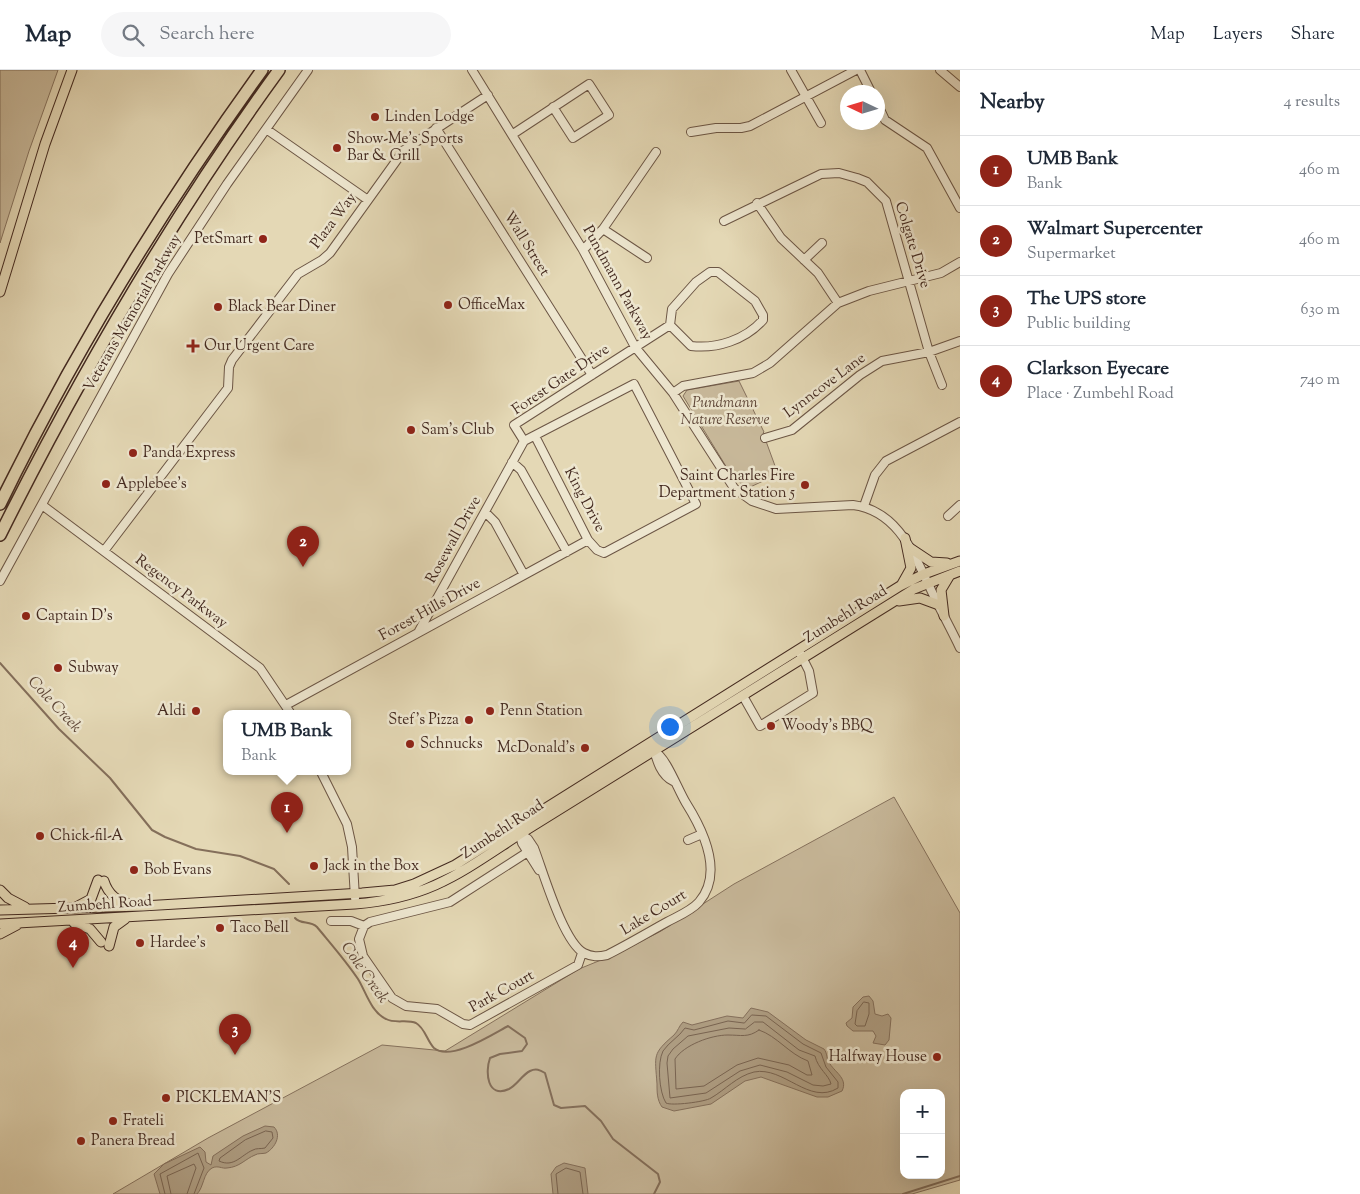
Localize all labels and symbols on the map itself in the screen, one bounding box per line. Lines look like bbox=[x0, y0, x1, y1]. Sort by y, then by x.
north arrow bbox=[840, 85, 885, 130]
place label: Linden Lodge bbox=[385, 107, 474, 128]
marker: Linden Lodge bbox=[369, 111, 381, 123]
place label: Show-Me's Sports Bar & Grill bbox=[347, 129, 463, 167]
marker: Show-Me's Sports Bar & Grill bbox=[331, 142, 343, 154]
street label: Plaza Way bbox=[306, 188, 362, 253]
street label: Colgate Drive bbox=[889, 199, 935, 291]
street label: Wall Street bbox=[498, 207, 554, 281]
street label: Pundmann Parkway bbox=[577, 222, 657, 345]
place label: PetSmart bbox=[194, 229, 253, 250]
street label: Veterans Memorial Parkway bbox=[79, 230, 187, 396]
marker: PetSmart bbox=[257, 233, 269, 245]
place label: OfficeMax bbox=[458, 295, 525, 316]
place label: Black Bear Diner bbox=[228, 297, 336, 318]
marker: OfficeMax bbox=[442, 299, 454, 311]
marker: Black Bear Diner bbox=[212, 301, 224, 313]
place label: Our Urgent Care bbox=[204, 336, 315, 357]
marker: Our Urgent Care bbox=[186, 339, 200, 353]
street label: Forest Gate Drive bbox=[508, 340, 614, 420]
street label: Lynncove Lane bbox=[780, 348, 870, 424]
park label: Pundmann Nature Reserve bbox=[681, 393, 769, 431]
place label: Sam's Club bbox=[421, 420, 494, 441]
marker: Sam's Club bbox=[405, 424, 417, 436]
place label: Panda Express bbox=[143, 443, 235, 464]
marker: Panda Express bbox=[127, 447, 139, 459]
street label: King Drive bbox=[558, 464, 610, 536]
place label: Saint Charles Fire Department Station 5 bbox=[659, 466, 795, 504]
place label: Applebee's bbox=[116, 474, 187, 495]
marker: Applebee's bbox=[100, 478, 112, 490]
marker: Saint Charles Fire Department Station 5 bbox=[799, 479, 811, 491]
street label: Rosewall Drive bbox=[421, 492, 487, 588]
pin: 2 bbox=[287, 526, 319, 567]
street label: Regency Parkway bbox=[130, 550, 232, 634]
street label: Forest Hills Drive bbox=[376, 573, 484, 647]
street label: Zumbehl Road bbox=[800, 581, 892, 649]
place label: Captain D's bbox=[36, 606, 113, 627]
marker: Captain D's bbox=[20, 610, 32, 622]
place label: Subway bbox=[68, 658, 119, 679]
marker: Subway bbox=[52, 662, 64, 674]
water label: Cole Creek bbox=[22, 672, 86, 738]
place label: Aldi bbox=[157, 701, 186, 722]
place label: Penn Station bbox=[500, 701, 583, 722]
marker: Aldi bbox=[190, 705, 202, 717]
marker: Penn Station bbox=[484, 705, 496, 717]
place label: Stef's Pizza bbox=[388, 710, 459, 731]
marker: Stef's Pizza bbox=[463, 714, 475, 726]
your location bbox=[657, 714, 683, 740]
place label: Woody's BBQ bbox=[781, 716, 875, 737]
marker: Woody's BBQ bbox=[765, 720, 777, 732]
place label: Schnucks bbox=[420, 734, 483, 755]
marker: Schnucks bbox=[404, 738, 416, 750]
place label: McDonald's bbox=[497, 738, 575, 759]
marker: McDonald's bbox=[579, 742, 591, 754]
pin: 1 bbox=[271, 792, 303, 833]
street label: Zumbehl Road bbox=[458, 795, 549, 865]
place label: Chick-fil-A bbox=[50, 826, 124, 847]
marker: Chick-fil-A bbox=[34, 830, 46, 842]
place label: Jack in the Box bbox=[323, 856, 419, 877]
place label: Bob Evans bbox=[144, 860, 212, 881]
marker: Jack in the Box bbox=[308, 860, 320, 872]
marker: Bob Evans bbox=[128, 864, 140, 876]
street label: Lake Court bbox=[617, 885, 691, 941]
street label: Zumbehl Road bbox=[57, 891, 153, 919]
place label: Taco Bell bbox=[230, 918, 289, 939]
marker: Taco Bell bbox=[214, 922, 226, 934]
pin: 4 bbox=[57, 927, 89, 968]
place label: Hardee's bbox=[150, 933, 206, 954]
marker: Hardee's bbox=[134, 937, 146, 949]
water label: Cole Creek bbox=[335, 938, 393, 1008]
street label: Park Court bbox=[466, 966, 538, 1018]
pin: 3 bbox=[219, 1014, 251, 1055]
place label: Halfway House bbox=[829, 1047, 927, 1068]
marker: Halfway House bbox=[931, 1051, 943, 1063]
place label: PICKLEMAN'S bbox=[176, 1088, 281, 1109]
marker: PICKLEMAN'S bbox=[160, 1092, 172, 1104]
place label: Frateli bbox=[123, 1111, 164, 1132]
marker: Frateli bbox=[107, 1115, 119, 1127]
place label: Panera Bread bbox=[91, 1131, 175, 1152]
marker: Panera Bread bbox=[75, 1135, 87, 1147]

